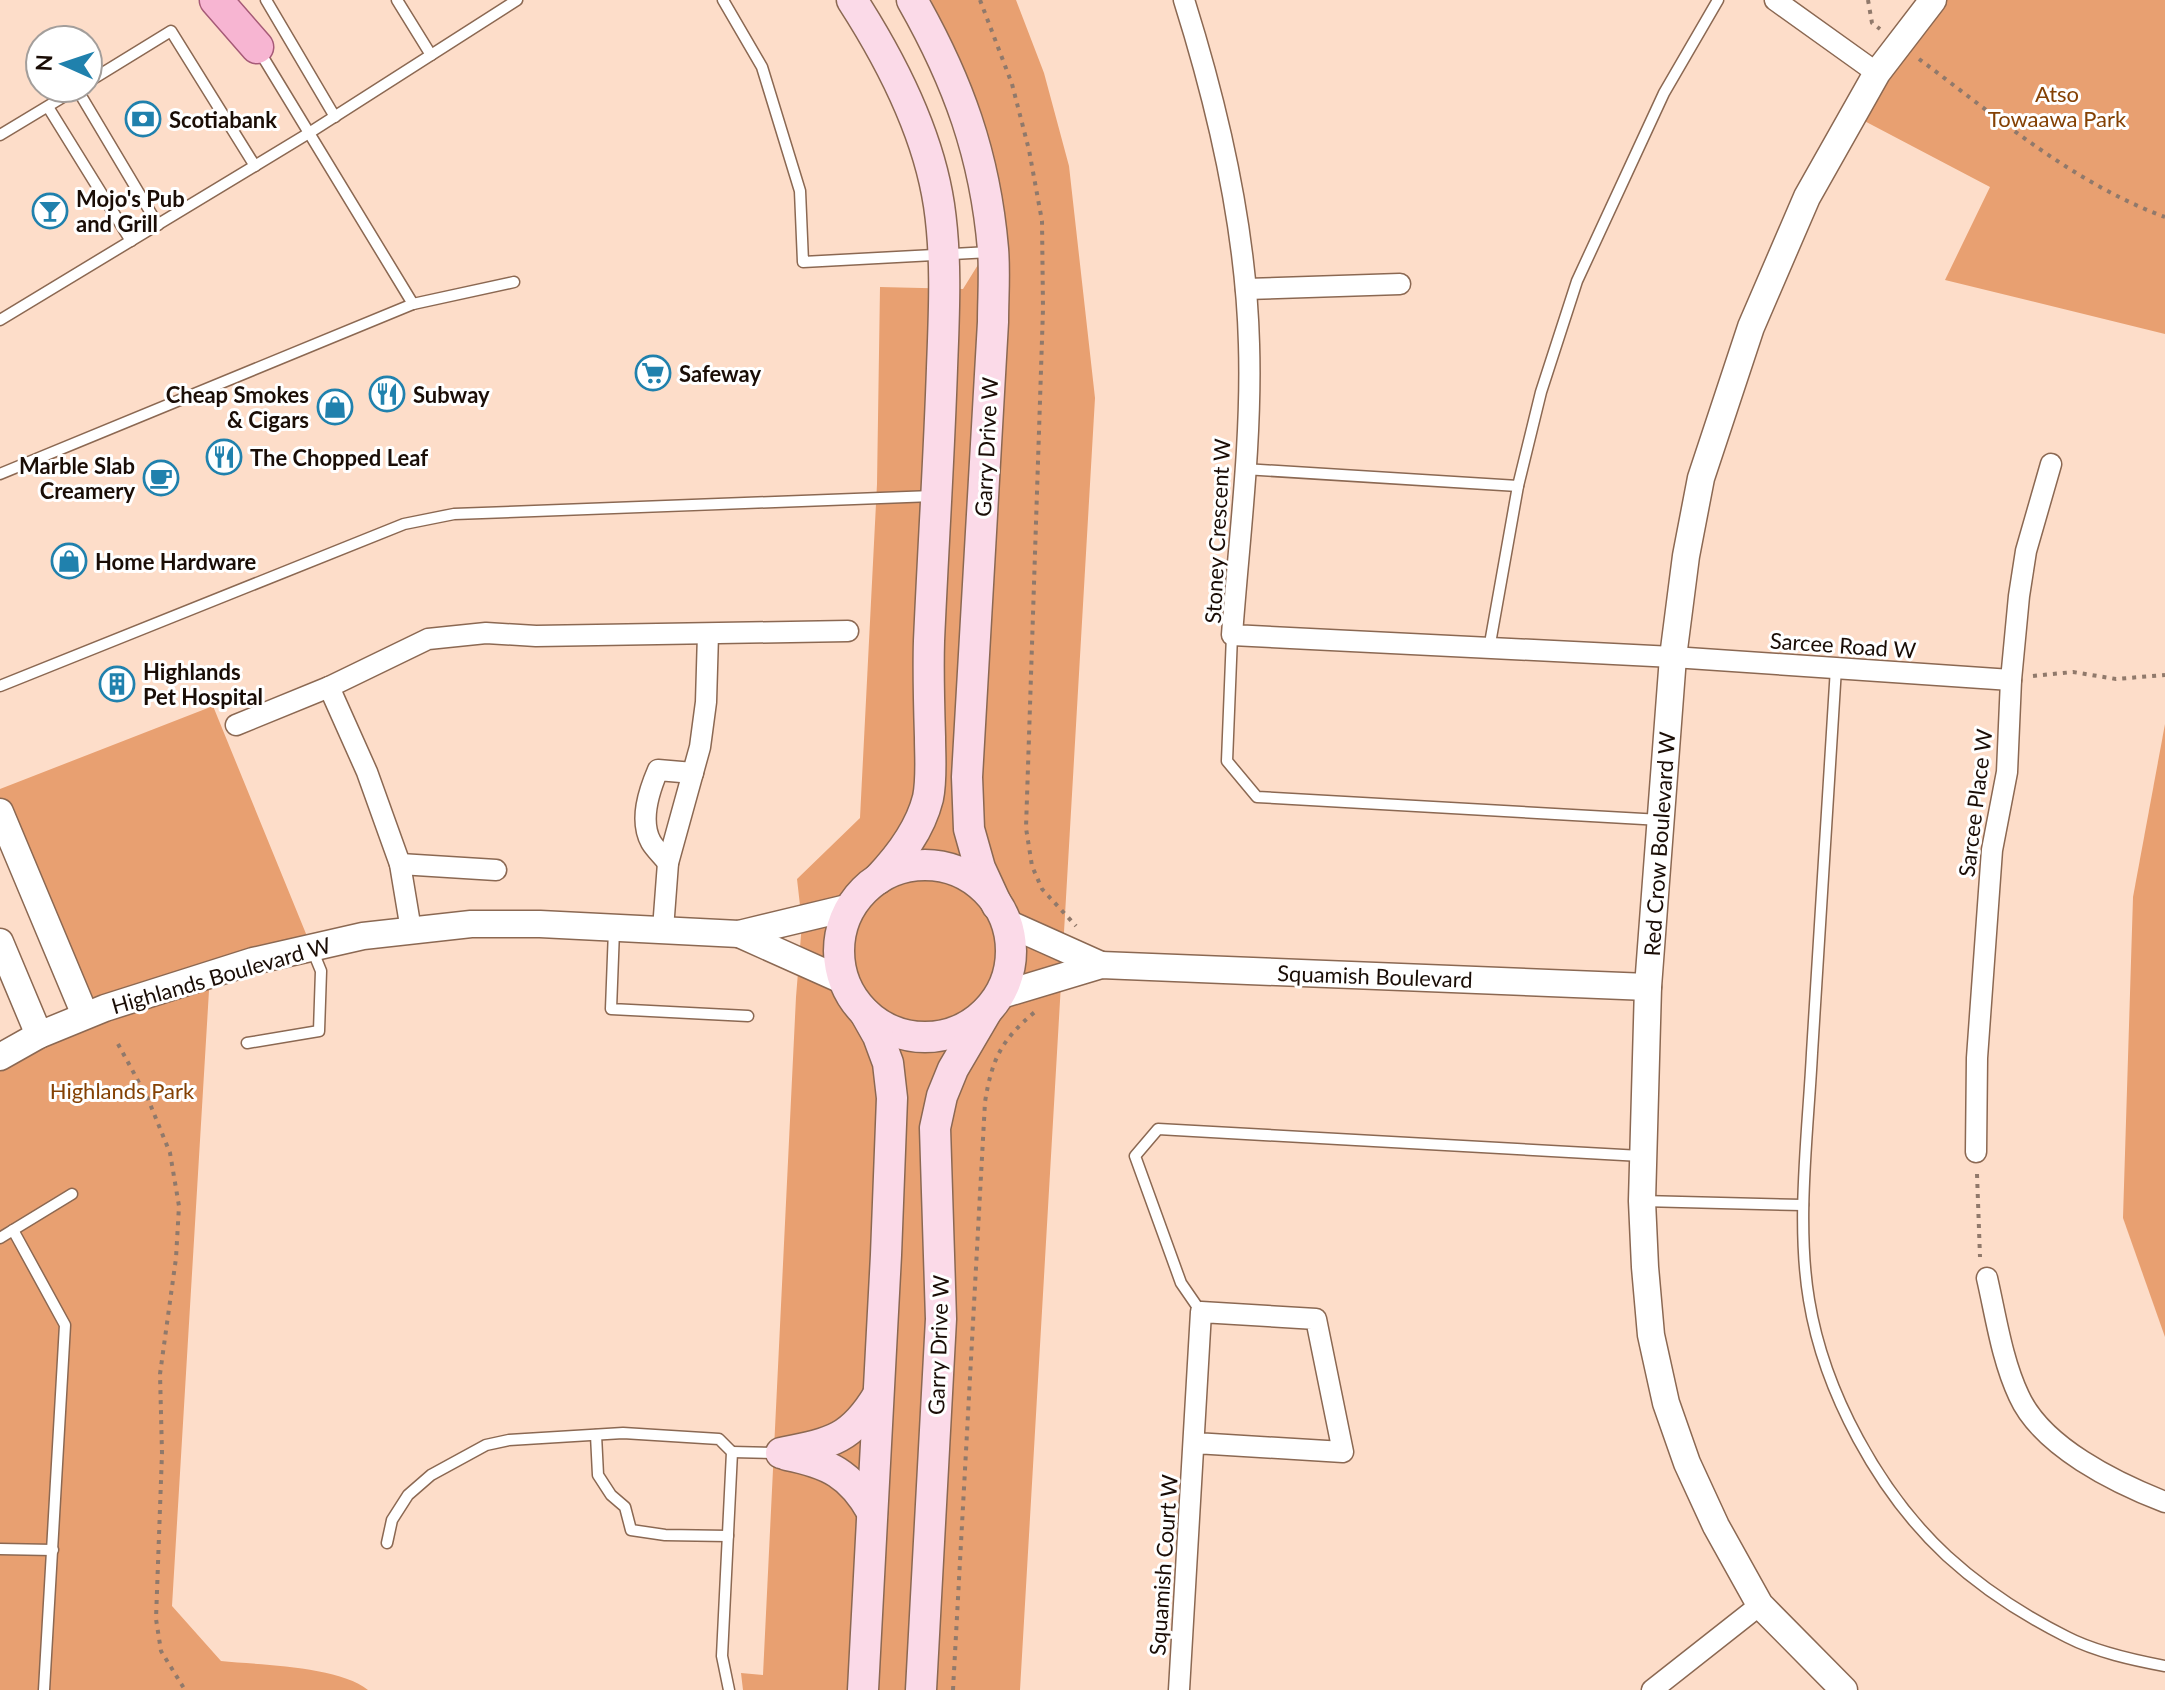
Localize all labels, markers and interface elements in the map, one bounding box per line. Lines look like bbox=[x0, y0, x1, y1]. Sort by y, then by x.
north arrow bbox=[24, 24, 104, 104]
text: N bbox=[30, 54, 57, 72]
park label: Atso Towaawa Park bbox=[1988, 80, 2127, 132]
bank icon: Scotiabank bbox=[124, 100, 162, 138]
place label: Scotiabank bbox=[169, 106, 277, 133]
place label: Mojo's Pub and Grill bbox=[76, 185, 185, 237]
bar icon: Mojo's Pub and Grill bbox=[31, 192, 69, 230]
supermarket icon: Safeway bbox=[634, 354, 672, 392]
place label: Safeway bbox=[679, 360, 761, 387]
restaurant icon: Subway bbox=[368, 375, 406, 413]
street label: Garry Drive W bbox=[969, 376, 1003, 518]
place label: Cheap Smokes & Cigars bbox=[166, 381, 309, 433]
place label: Subway bbox=[413, 381, 490, 408]
shop icon: Cheap Smokes & Cigars bbox=[316, 388, 354, 426]
restaurant icon: The Chopped Leaf bbox=[205, 438, 243, 476]
street label: Stoney Crescent W bbox=[1199, 438, 1235, 624]
place label: The Chopped Leaf bbox=[250, 444, 428, 471]
place label: Marble Slab Creamery bbox=[19, 452, 135, 504]
cafe icon: Marble Slab Creamery bbox=[142, 459, 180, 497]
shop icon: Home Hardware bbox=[50, 542, 88, 580]
place label: Home Hardware bbox=[95, 548, 257, 575]
street label: Sarcee Road W bbox=[1769, 626, 1917, 664]
place label: Highlands Pet Hospital bbox=[143, 658, 263, 710]
building icon: Highlands Pet Hospital bbox=[98, 665, 136, 703]
street label: Sarcee Place W bbox=[1953, 727, 1997, 878]
street label: Red Crow Boulevard W bbox=[1638, 731, 1680, 957]
street label: Highlands Boulevard W bbox=[108, 931, 334, 1019]
street label: Squamish Boulevard bbox=[1277, 959, 1473, 993]
park label: Highlands Park bbox=[50, 1077, 195, 1104]
street label: Garry Drive W bbox=[922, 1274, 954, 1415]
street label: Squamish Court W bbox=[1143, 1473, 1183, 1656]

